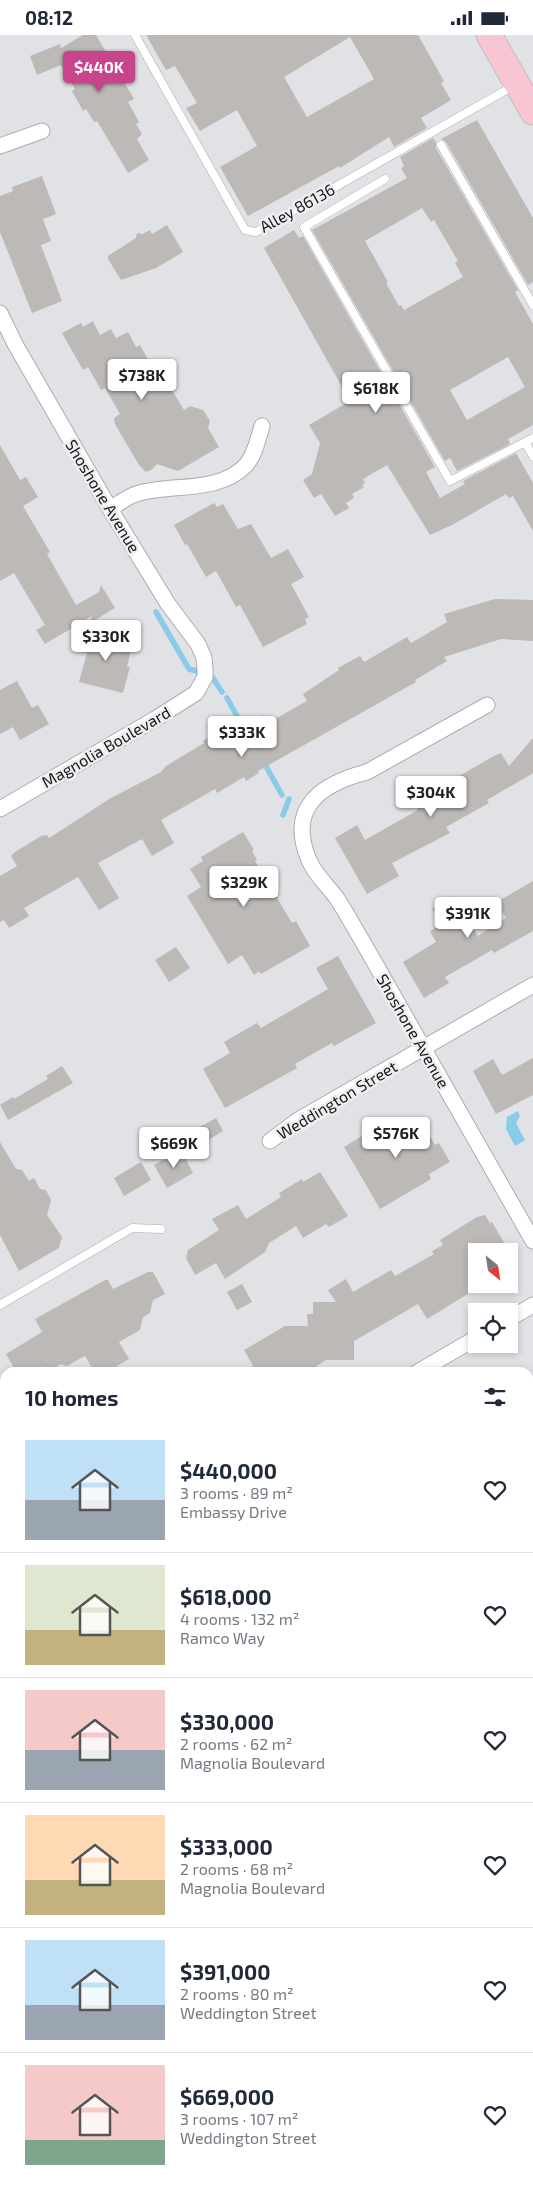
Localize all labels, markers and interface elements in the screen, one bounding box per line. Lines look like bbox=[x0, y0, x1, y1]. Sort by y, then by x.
text: 08:12 bbox=[25, 6, 73, 29]
pin: $440K bbox=[64, 50, 134, 93]
text: $440K bbox=[74, 57, 124, 76]
street label: Alley 86136 bbox=[256, 179, 338, 236]
pin: $738K bbox=[107, 359, 177, 401]
text: $738K bbox=[119, 365, 165, 384]
pin: $618K bbox=[341, 371, 411, 414]
text: $618K bbox=[353, 378, 399, 397]
street label: Shoshone Avenue bbox=[62, 436, 145, 556]
pin: $330K bbox=[71, 619, 141, 662]
text: $330K bbox=[82, 626, 130, 645]
street label: Magnolia Boulevard bbox=[38, 702, 173, 791]
pin: $333K bbox=[207, 715, 277, 758]
text: $333K bbox=[219, 722, 265, 741]
pin: $304K bbox=[396, 775, 466, 818]
text: $304K bbox=[407, 782, 455, 801]
pin: $329K bbox=[209, 865, 279, 908]
text: $329K bbox=[220, 872, 268, 891]
pin: $391K bbox=[433, 897, 503, 939]
text: $391K bbox=[446, 903, 490, 922]
street label: Shoshone Avenue bbox=[373, 970, 454, 1091]
street label: Weddington Street bbox=[273, 1056, 400, 1143]
pin: $576K bbox=[361, 1117, 431, 1159]
text: $576K bbox=[373, 1123, 419, 1142]
pin: $669K bbox=[139, 1127, 209, 1169]
text: $669K bbox=[150, 1133, 198, 1152]
north arrow bbox=[468, 1243, 518, 1293]
map controls bbox=[468, 1243, 518, 1353]
button: locate bbox=[468, 1303, 518, 1353]
icon: filters bbox=[481, 1383, 509, 1411]
text: 10 homes bbox=[25, 1385, 118, 1410]
text: $440,000 bbox=[180, 1458, 277, 1483]
icon: home bbox=[65, 1460, 125, 1520]
icon: heart bbox=[481, 1476, 509, 1504]
text: 3 rooms · 89 m² bbox=[180, 1483, 293, 1502]
text: Embassy Drive bbox=[180, 1502, 287, 1521]
text: $618,000 bbox=[180, 1584, 272, 1609]
icon: home bbox=[65, 1585, 125, 1645]
icon: heart bbox=[481, 1601, 509, 1629]
text: 4 rooms · 132 m² bbox=[180, 1609, 299, 1628]
text: Ramco Way bbox=[180, 1628, 265, 1647]
text: $330,000 bbox=[180, 1709, 274, 1734]
icon: home bbox=[65, 1710, 125, 1770]
icon: heart bbox=[481, 1726, 509, 1754]
text: 2 rooms · 62 m² bbox=[180, 1734, 292, 1753]
text: Magnolia Boulevard bbox=[180, 1753, 325, 1772]
text: $333,000 bbox=[180, 1834, 273, 1859]
icon: home bbox=[65, 1835, 125, 1895]
icon: heart bbox=[481, 1851, 509, 1879]
text: 2 rooms · 68 m² bbox=[180, 1859, 293, 1878]
text: Magnolia Boulevard bbox=[180, 1878, 325, 1897]
text: $391,000 bbox=[180, 1959, 270, 1984]
icon: home bbox=[65, 1960, 125, 2020]
icon: heart bbox=[481, 1976, 509, 2004]
text: 2 rooms · 80 m² bbox=[180, 1984, 294, 2003]
text: Weddington Street bbox=[180, 2003, 317, 2022]
text: $669,000 bbox=[180, 2084, 274, 2109]
icon: home bbox=[65, 2085, 125, 2145]
icon: heart bbox=[481, 2101, 509, 2129]
text: 3 rooms · 107 m² bbox=[180, 2109, 298, 2128]
text: Weddington Street bbox=[180, 2128, 317, 2147]

